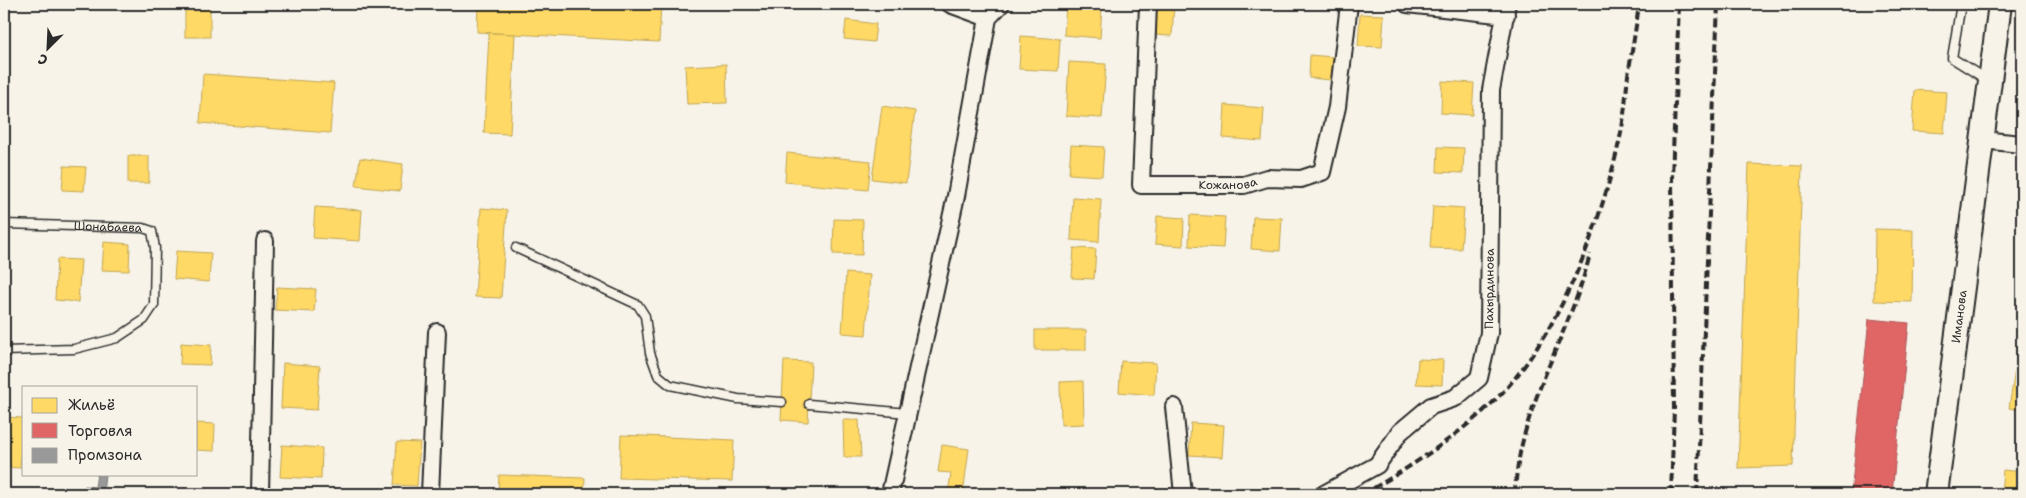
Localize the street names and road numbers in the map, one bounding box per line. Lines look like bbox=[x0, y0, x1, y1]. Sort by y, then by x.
street label: Кожанова bbox=[1198, 173, 1260, 193]
street label: Шонабаева bbox=[74, 218, 143, 236]
street label: Пахырдинова bbox=[1481, 248, 1498, 329]
street label: Иманова bbox=[1948, 288, 1971, 344]

